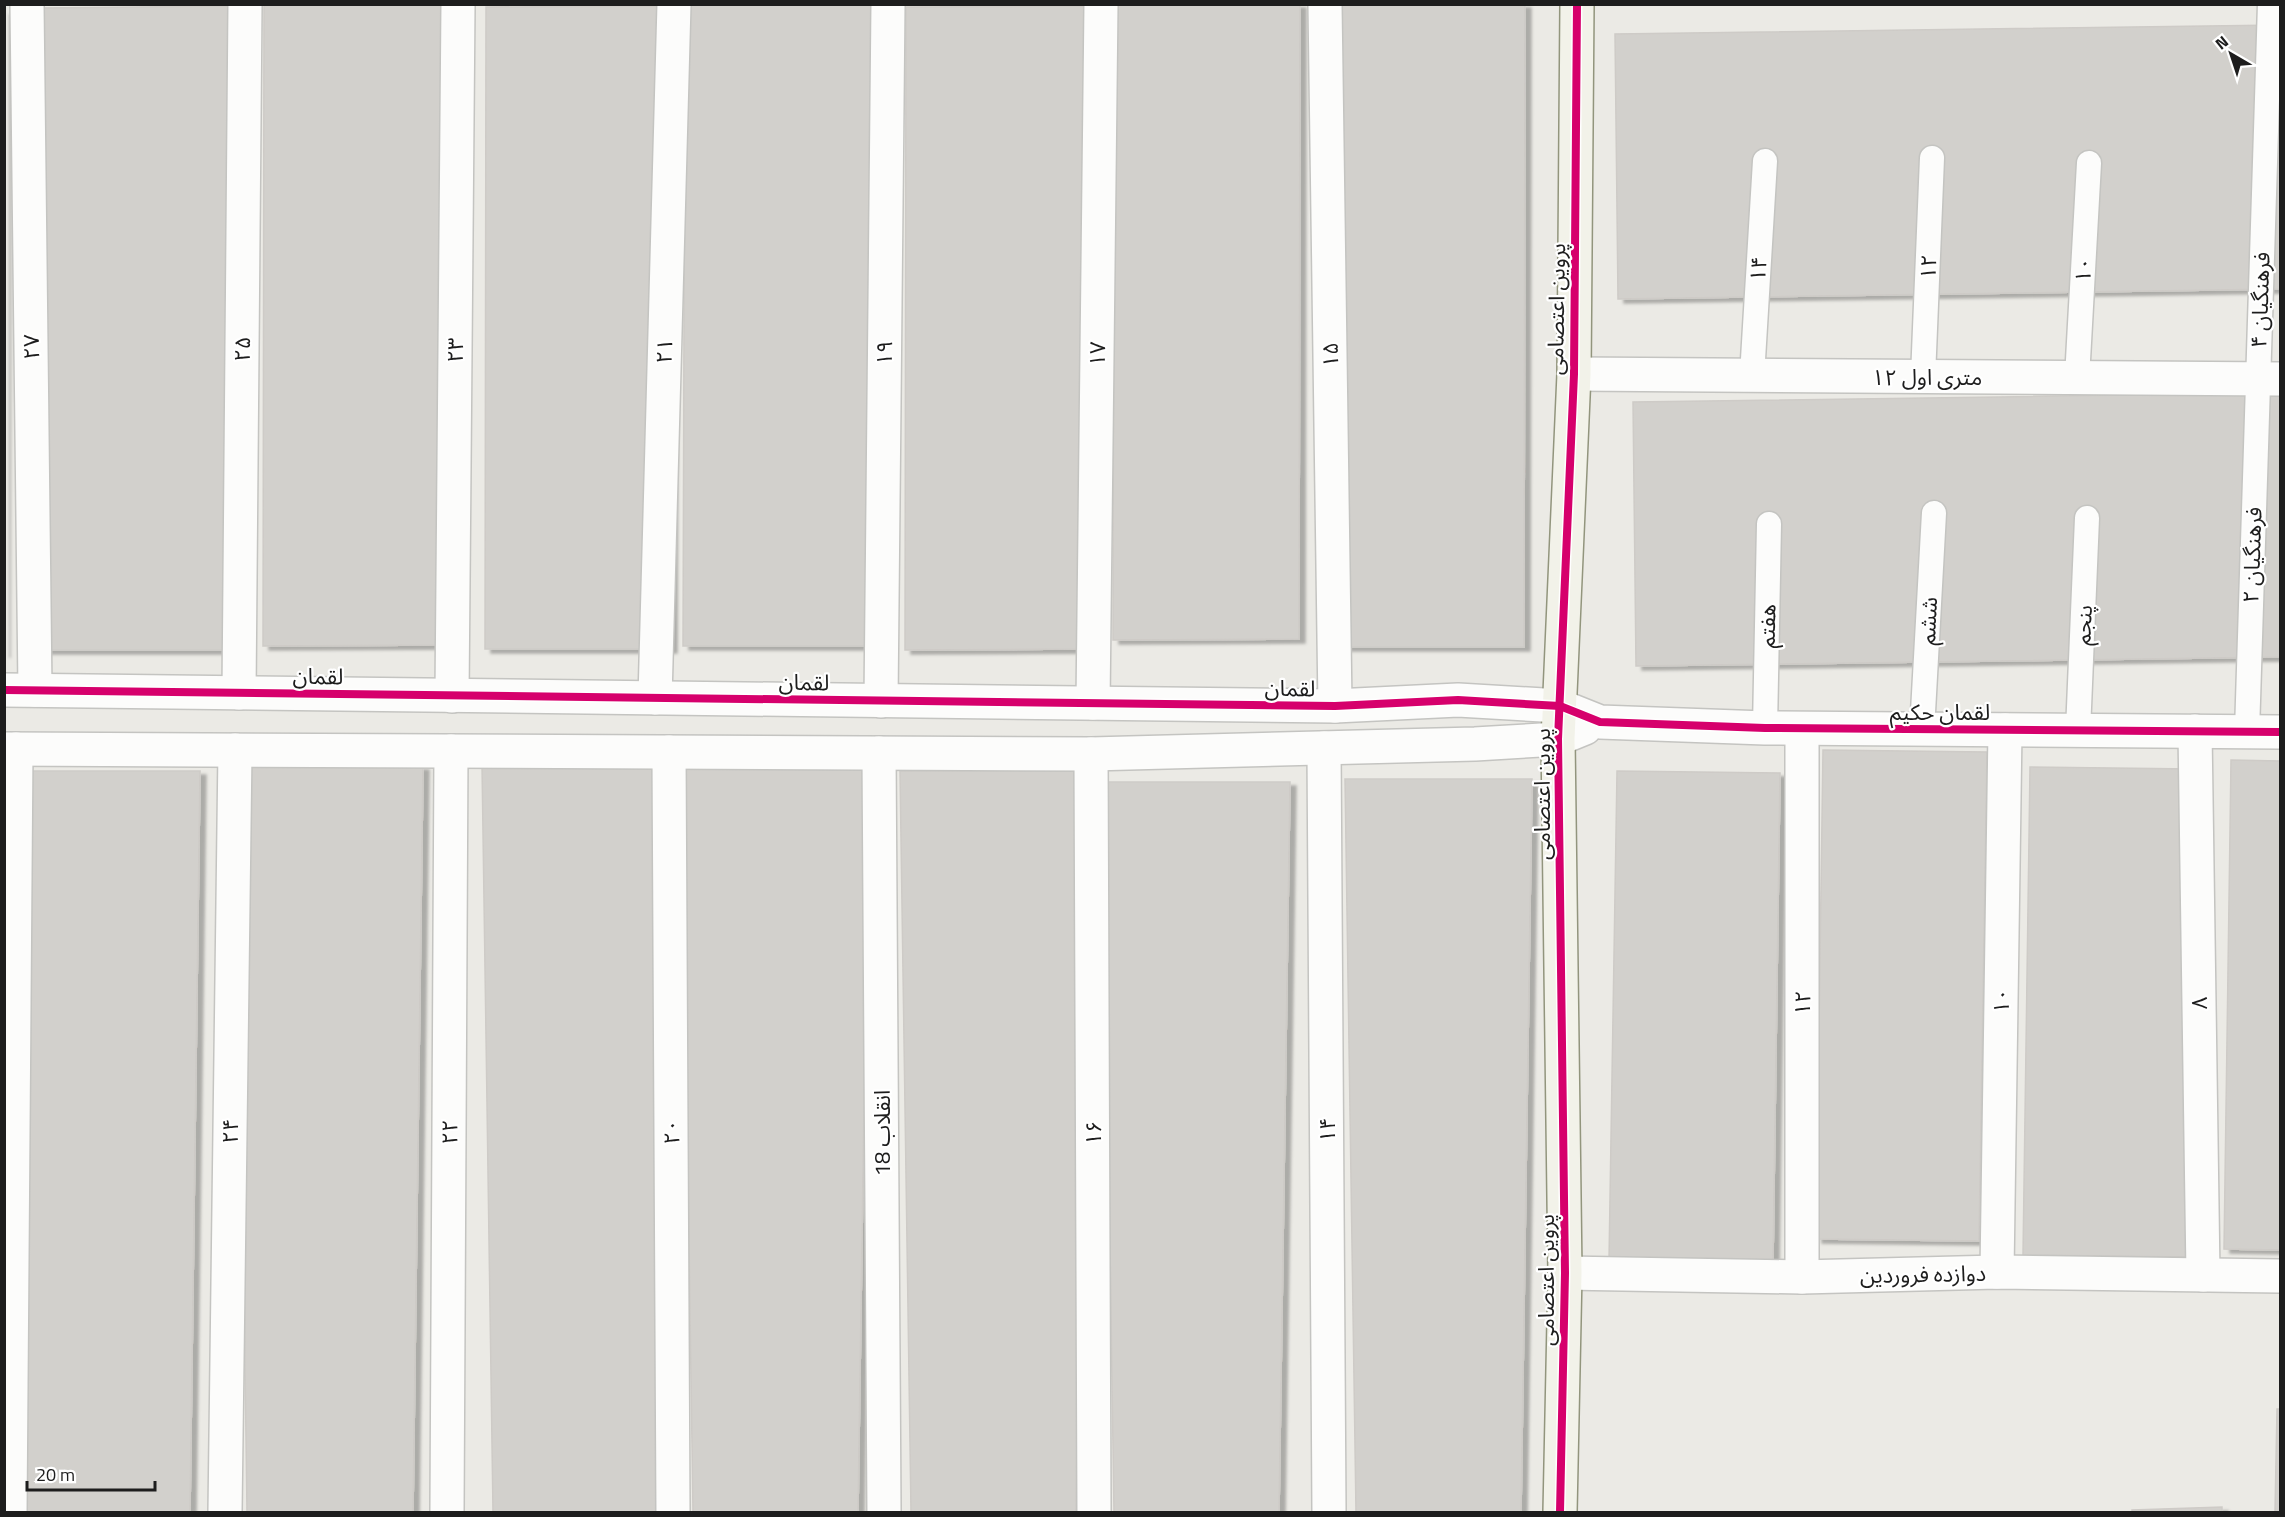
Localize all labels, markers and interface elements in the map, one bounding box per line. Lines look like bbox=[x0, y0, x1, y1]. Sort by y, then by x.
north arrow bbox=[2201, 24, 2261, 84]
text: N bbox=[2210, 30, 2233, 55]
street label: پروین اعتصامی bbox=[1538, 243, 1574, 375]
street label: فرهنگیان ۴ bbox=[2241, 251, 2279, 349]
street label: ۱۲ bbox=[1911, 254, 1945, 280]
street label: ۱۴ bbox=[1740, 255, 1776, 283]
street label: ۱۰ bbox=[2065, 257, 2101, 283]
street label: ۲۷ bbox=[14, 334, 48, 360]
street label: ۲۵ bbox=[225, 336, 259, 362]
street label: ۲۳ bbox=[438, 337, 472, 363]
street label: ۲۱ bbox=[647, 338, 681, 364]
street label: ۱۹ bbox=[867, 340, 901, 366]
street label: ۱۷ bbox=[1080, 341, 1114, 367]
street label: ۱۵ bbox=[1313, 342, 1347, 368]
street label: ۱۲ متری اول bbox=[1872, 360, 1982, 394]
street label: فرهنگیان ۲ bbox=[2233, 506, 2271, 604]
street label: ششم bbox=[1910, 596, 1946, 646]
street label: هفتم bbox=[1750, 604, 1784, 648]
street label: پنجم bbox=[2065, 604, 2101, 646]
street label: لقمان bbox=[292, 659, 344, 693]
street label: لقمان bbox=[778, 665, 830, 699]
street label: لقمان bbox=[1264, 671, 1316, 705]
street label: لقمان حکیم bbox=[1890, 695, 1990, 729]
street label: پروین اعتصامی bbox=[1525, 728, 1559, 860]
street label: ۱۰ bbox=[1984, 988, 2018, 1014]
street label: ۱۲ bbox=[1785, 990, 1819, 1016]
street label: ۸ bbox=[2182, 996, 2216, 1010]
street label: انقلاب 18 bbox=[865, 1090, 899, 1176]
street label: ۱۴ bbox=[1310, 1117, 1344, 1143]
street label: ۲۴ bbox=[213, 1118, 247, 1144]
street label: ۲۲ bbox=[432, 1119, 466, 1145]
street label: ۲۰ bbox=[654, 1119, 688, 1145]
street label: ۱۶ bbox=[1076, 1120, 1110, 1146]
street label: پروین اعتصامی bbox=[1529, 1214, 1563, 1346]
street label: دوازده فروردین bbox=[1860, 1256, 1986, 1292]
scale bar bbox=[27, 1454, 154, 1492]
text: 20 m bbox=[36, 1461, 75, 1488]

